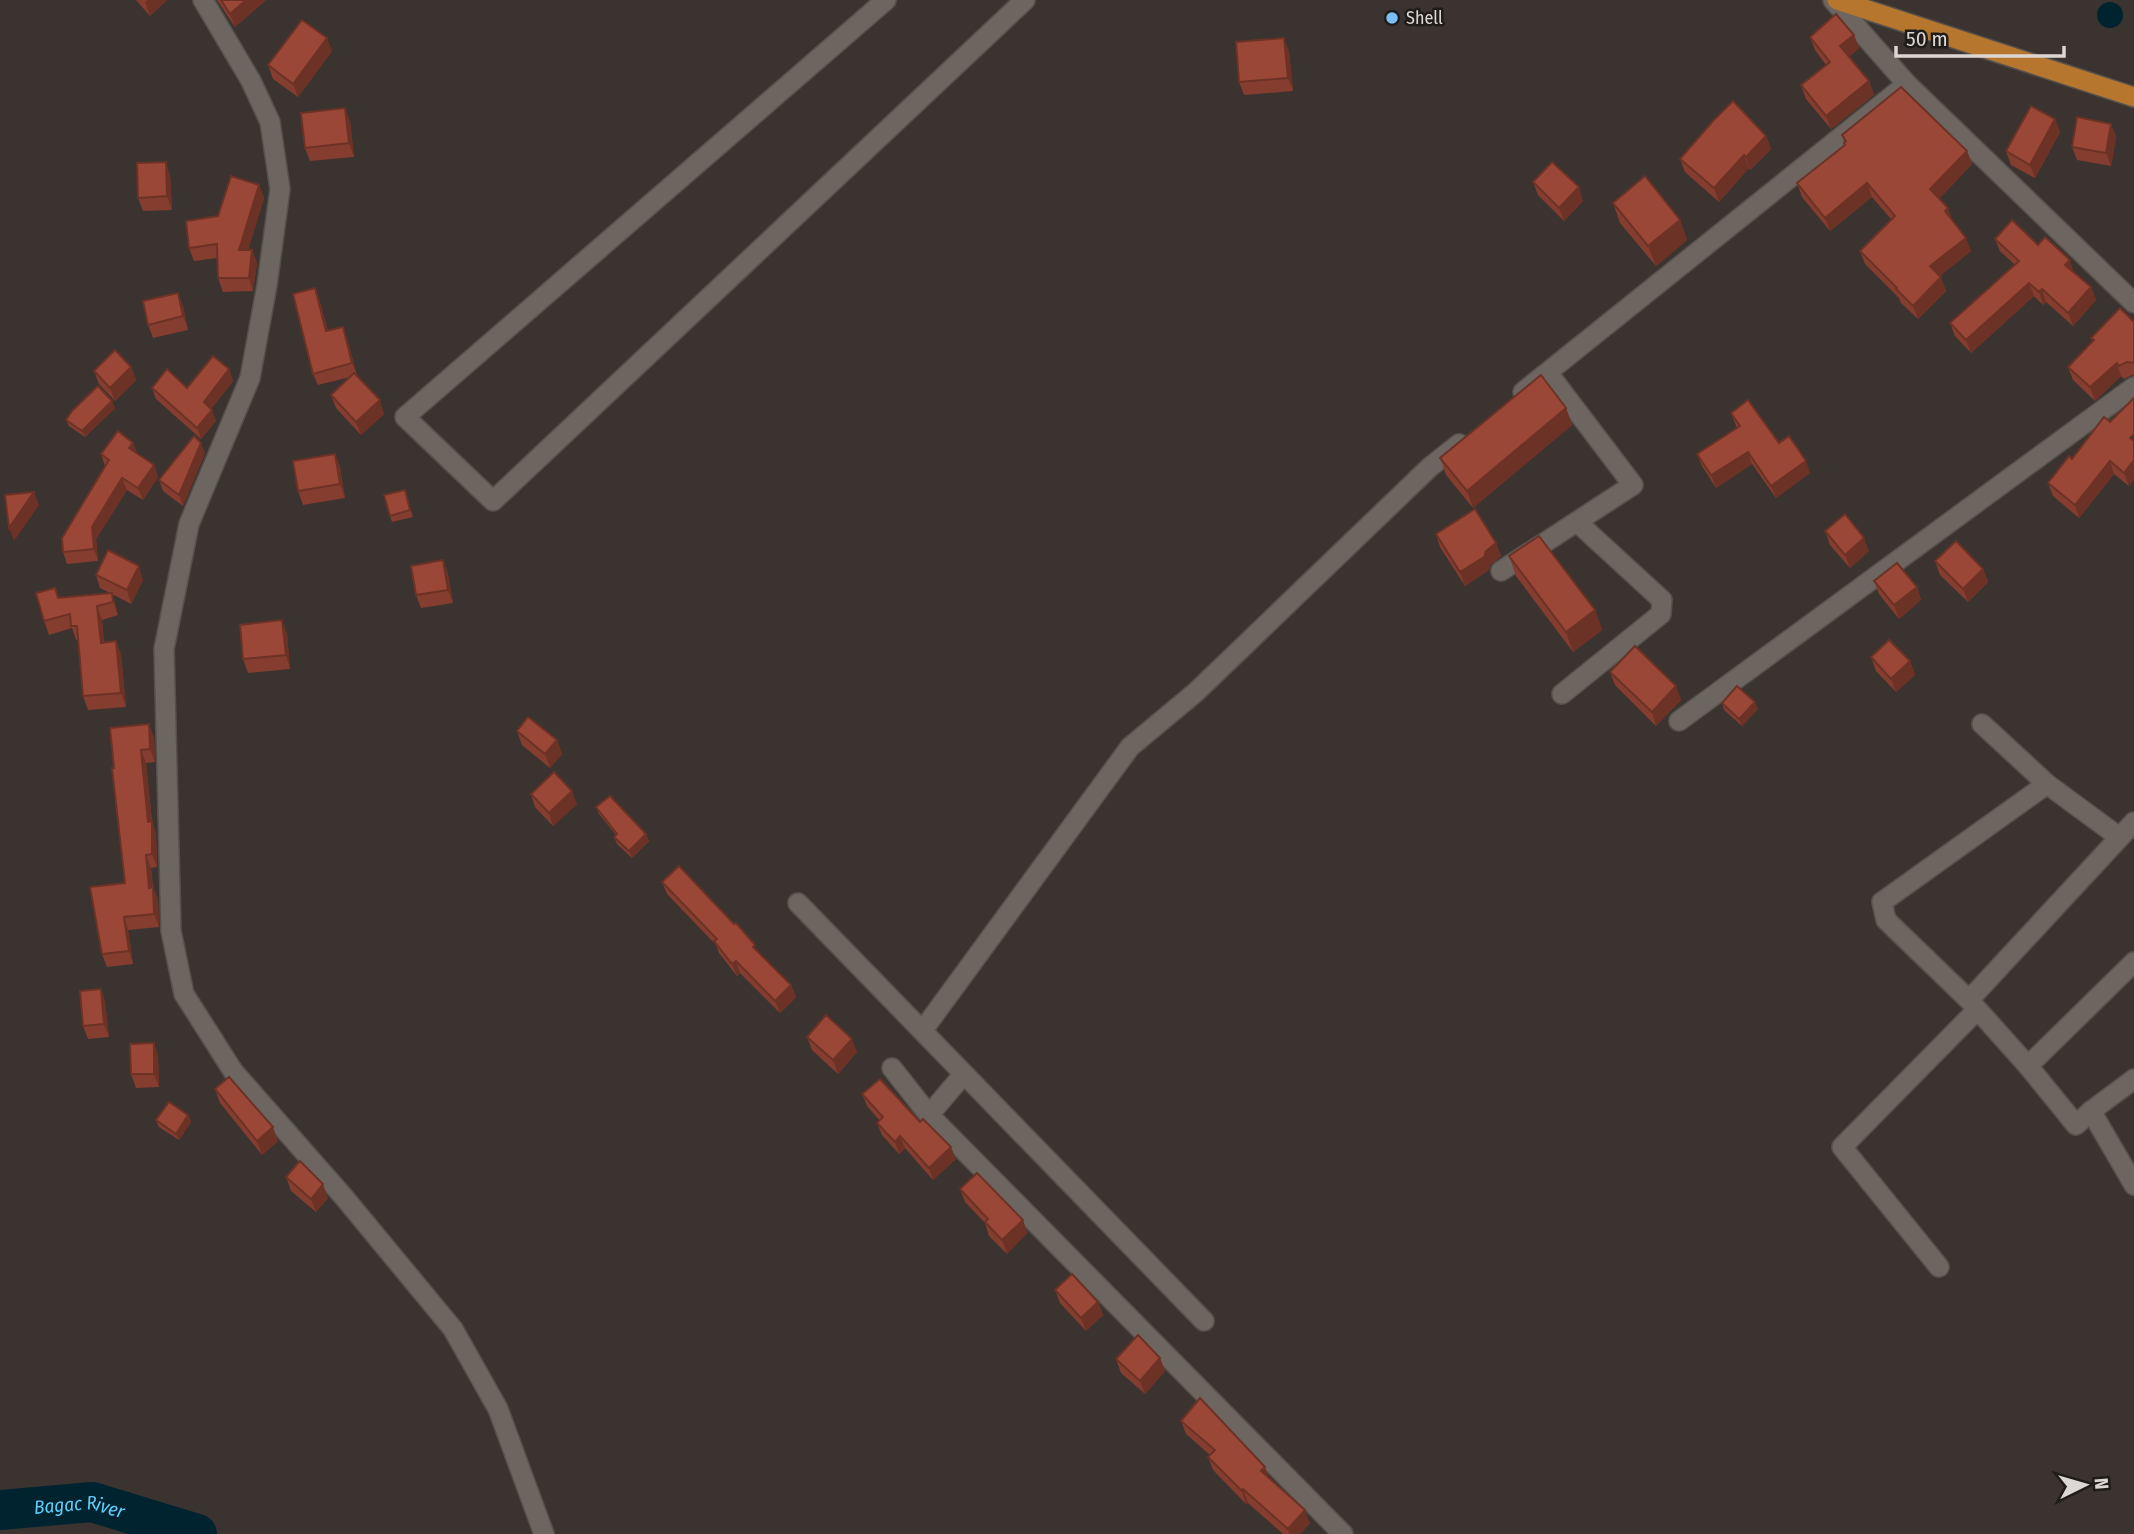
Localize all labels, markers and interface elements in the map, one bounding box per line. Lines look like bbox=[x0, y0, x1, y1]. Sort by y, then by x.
place label: Shell bbox=[1406, 7, 1443, 29]
marker: Shell bbox=[1384, 10, 1400, 26]
scale bar bbox=[1896, 14, 2064, 58]
text: 50 m bbox=[1906, 26, 1948, 52]
north arrow bbox=[2050, 1450, 2120, 1520]
text: N bbox=[2089, 1477, 2113, 1490]
water label: Bagac River bbox=[33, 1491, 129, 1524]

